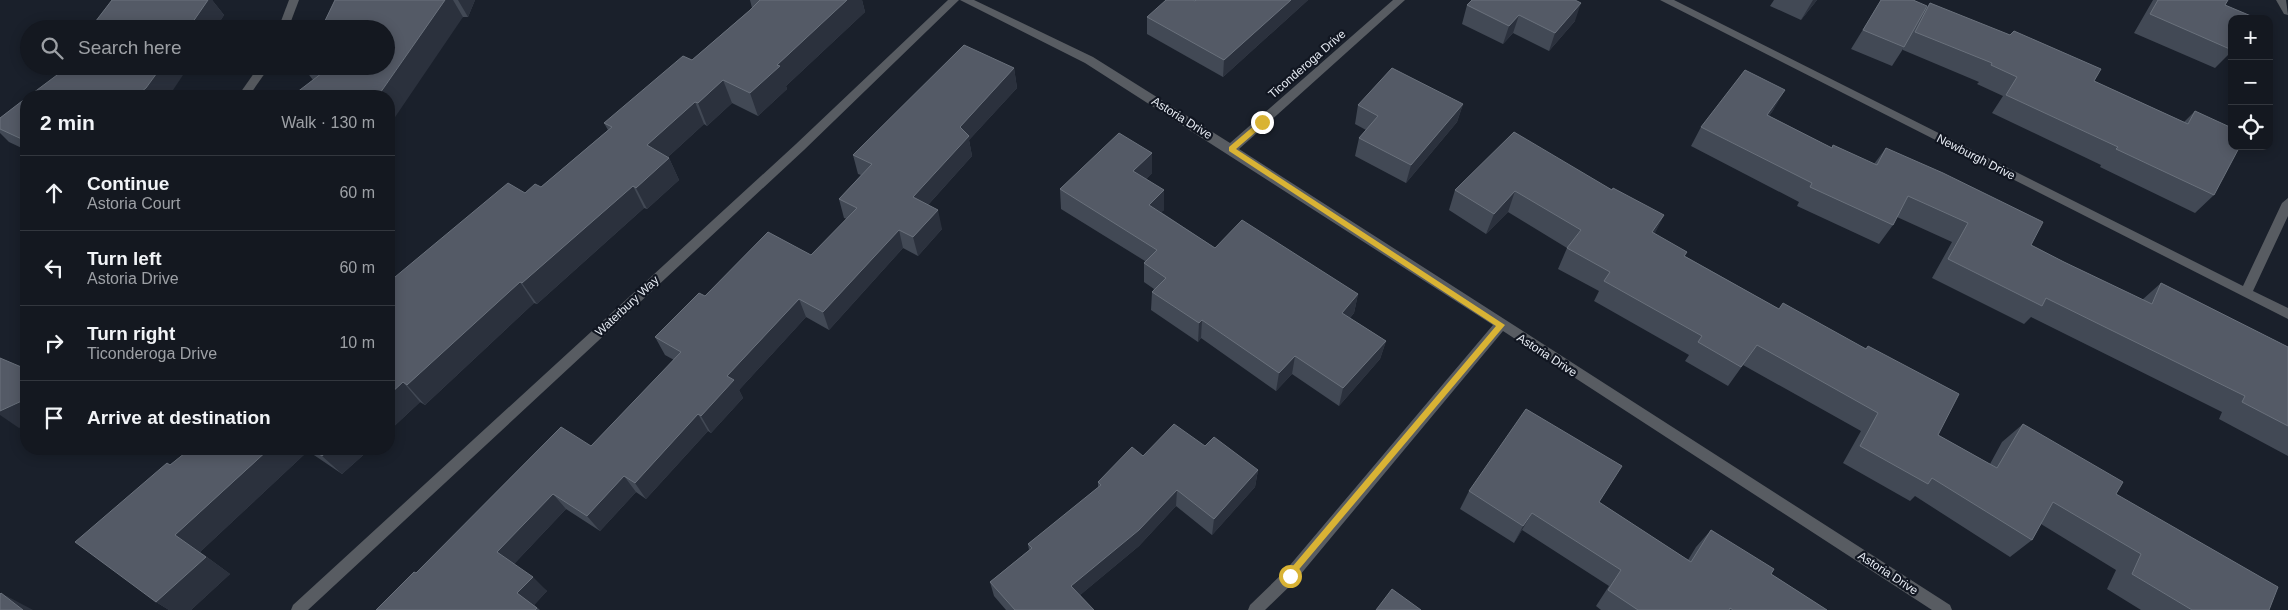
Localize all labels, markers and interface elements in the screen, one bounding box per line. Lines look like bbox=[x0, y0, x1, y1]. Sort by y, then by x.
map controls bbox=[2228, 15, 2273, 150]
button: + bbox=[2228, 15, 2273, 60]
search box bbox=[20, 20, 395, 75]
street label: Ticonderoga Drive bbox=[1266, 26, 1349, 101]
icon: search bbox=[38, 34, 66, 62]
text: Search here bbox=[78, 37, 182, 58]
button: − bbox=[2228, 60, 2273, 105]
street label: Astoria Drive bbox=[1149, 94, 1215, 142]
button: locate bbox=[2228, 105, 2273, 150]
text: 2 min bbox=[40, 111, 95, 134]
route end bbox=[1251, 111, 1274, 134]
text: Walk · 130 m bbox=[281, 114, 375, 131]
street label: Newburgh Drive bbox=[1934, 131, 2018, 183]
text: Continue bbox=[87, 173, 169, 194]
icon: ahead bbox=[40, 179, 68, 207]
text: 60 m bbox=[339, 184, 375, 201]
text: Astoria Court bbox=[87, 195, 180, 212]
text: Turn left bbox=[87, 248, 162, 269]
icon: left bbox=[40, 254, 68, 282]
text: 60 m bbox=[339, 259, 375, 276]
text: Astoria Drive bbox=[87, 270, 179, 287]
street label: Waterbury Way bbox=[592, 273, 662, 339]
text: Turn right bbox=[87, 323, 175, 344]
icon: right bbox=[40, 329, 68, 357]
street label: Astoria Drive bbox=[1514, 330, 1580, 380]
text: 10 m bbox=[339, 334, 375, 351]
text: Ticonderoga Drive bbox=[87, 345, 217, 362]
icon: arrive bbox=[40, 404, 68, 432]
text: Arrive at destination bbox=[87, 407, 271, 428]
street label: Astoria Drive bbox=[1855, 548, 1921, 598]
route start bbox=[1279, 565, 1302, 588]

